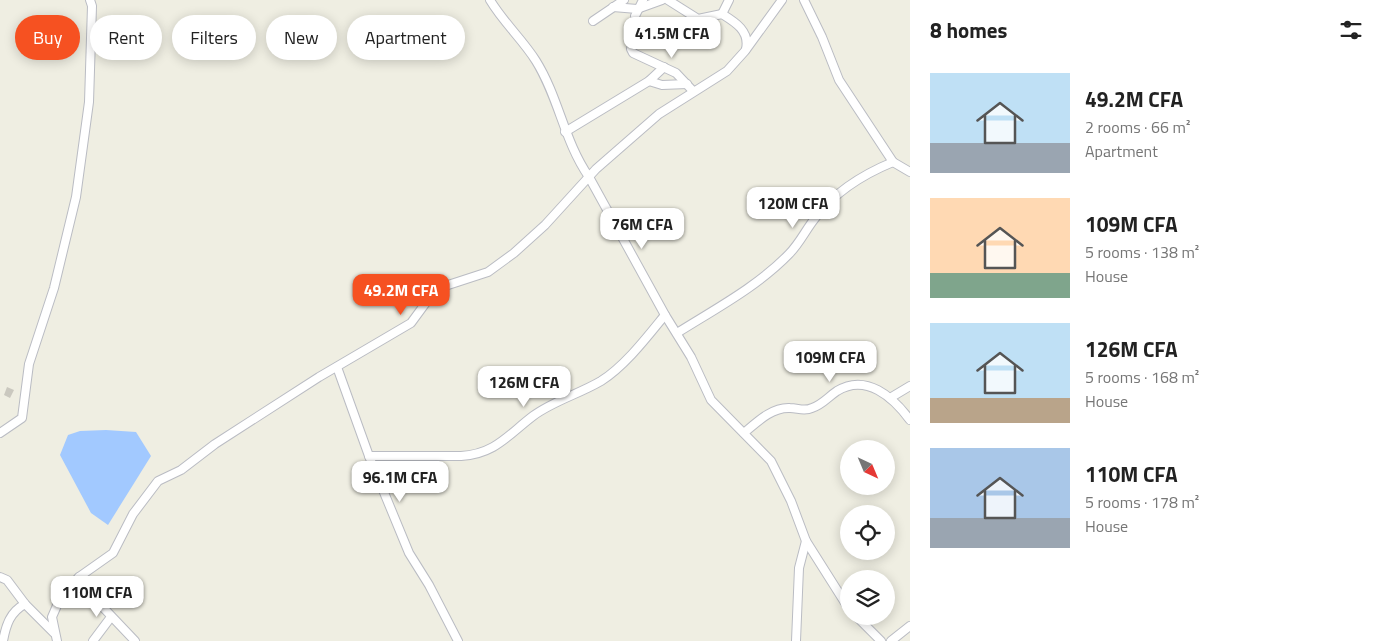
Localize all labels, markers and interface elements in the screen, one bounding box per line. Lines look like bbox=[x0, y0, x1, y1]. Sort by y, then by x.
text: 8 homes bbox=[930, 14, 1007, 46]
chip: Buy bbox=[15, 15, 80, 60]
chip: Rent bbox=[90, 15, 162, 60]
chip: Filters bbox=[172, 15, 256, 60]
chip: New bbox=[266, 15, 337, 60]
chip: Apartment bbox=[347, 15, 465, 60]
icon: filters bbox=[1337, 16, 1365, 44]
pin: 41.5M CFA bbox=[615, 17, 729, 59]
text: 41.5M CFA bbox=[635, 21, 709, 45]
text: 49.2M CFA bbox=[1085, 83, 1183, 115]
icon: home bbox=[970, 93, 1030, 153]
text: 2 rooms · 66 m² bbox=[1085, 115, 1190, 139]
text: Apartment bbox=[1085, 139, 1158, 163]
pin: 120M CFA bbox=[741, 186, 845, 229]
text: 120M CFA bbox=[758, 191, 828, 215]
pin: 76M CFA bbox=[596, 208, 688, 250]
text: 109M CFA bbox=[1085, 208, 1178, 240]
text: 76M CFA bbox=[611, 212, 673, 236]
icon: home bbox=[970, 218, 1030, 278]
text: 5 rooms · 138 m² bbox=[1085, 240, 1199, 264]
text: House bbox=[1085, 264, 1128, 288]
pin: 49.2M CFA bbox=[344, 274, 458, 316]
text: 49.2M CFA bbox=[364, 278, 438, 302]
text: 126M CFA bbox=[1085, 333, 1178, 365]
pin: 109M CFA bbox=[778, 340, 882, 383]
icon: home bbox=[970, 343, 1030, 403]
text: 109M CFA bbox=[795, 345, 865, 369]
text: 5 rooms · 168 m² bbox=[1085, 365, 1199, 389]
pin: 126M CFA bbox=[472, 366, 576, 408]
text: 126M CFA bbox=[489, 370, 559, 394]
text: House bbox=[1085, 389, 1128, 413]
north arrow bbox=[840, 440, 895, 495]
map controls bbox=[840, 440, 895, 625]
text: 110M CFA bbox=[1085, 458, 1178, 490]
pin: 96.1M CFA bbox=[343, 460, 457, 503]
text: 96.1M CFA bbox=[363, 465, 437, 489]
icon: home bbox=[970, 468, 1030, 528]
text: 5 rooms · 178 m² bbox=[1085, 490, 1199, 514]
button: locate bbox=[840, 505, 895, 560]
text: House bbox=[1085, 514, 1128, 538]
button: layers bbox=[840, 570, 895, 625]
pin: 110M CFA bbox=[45, 576, 149, 618]
text: 110M CFA bbox=[62, 580, 132, 604]

